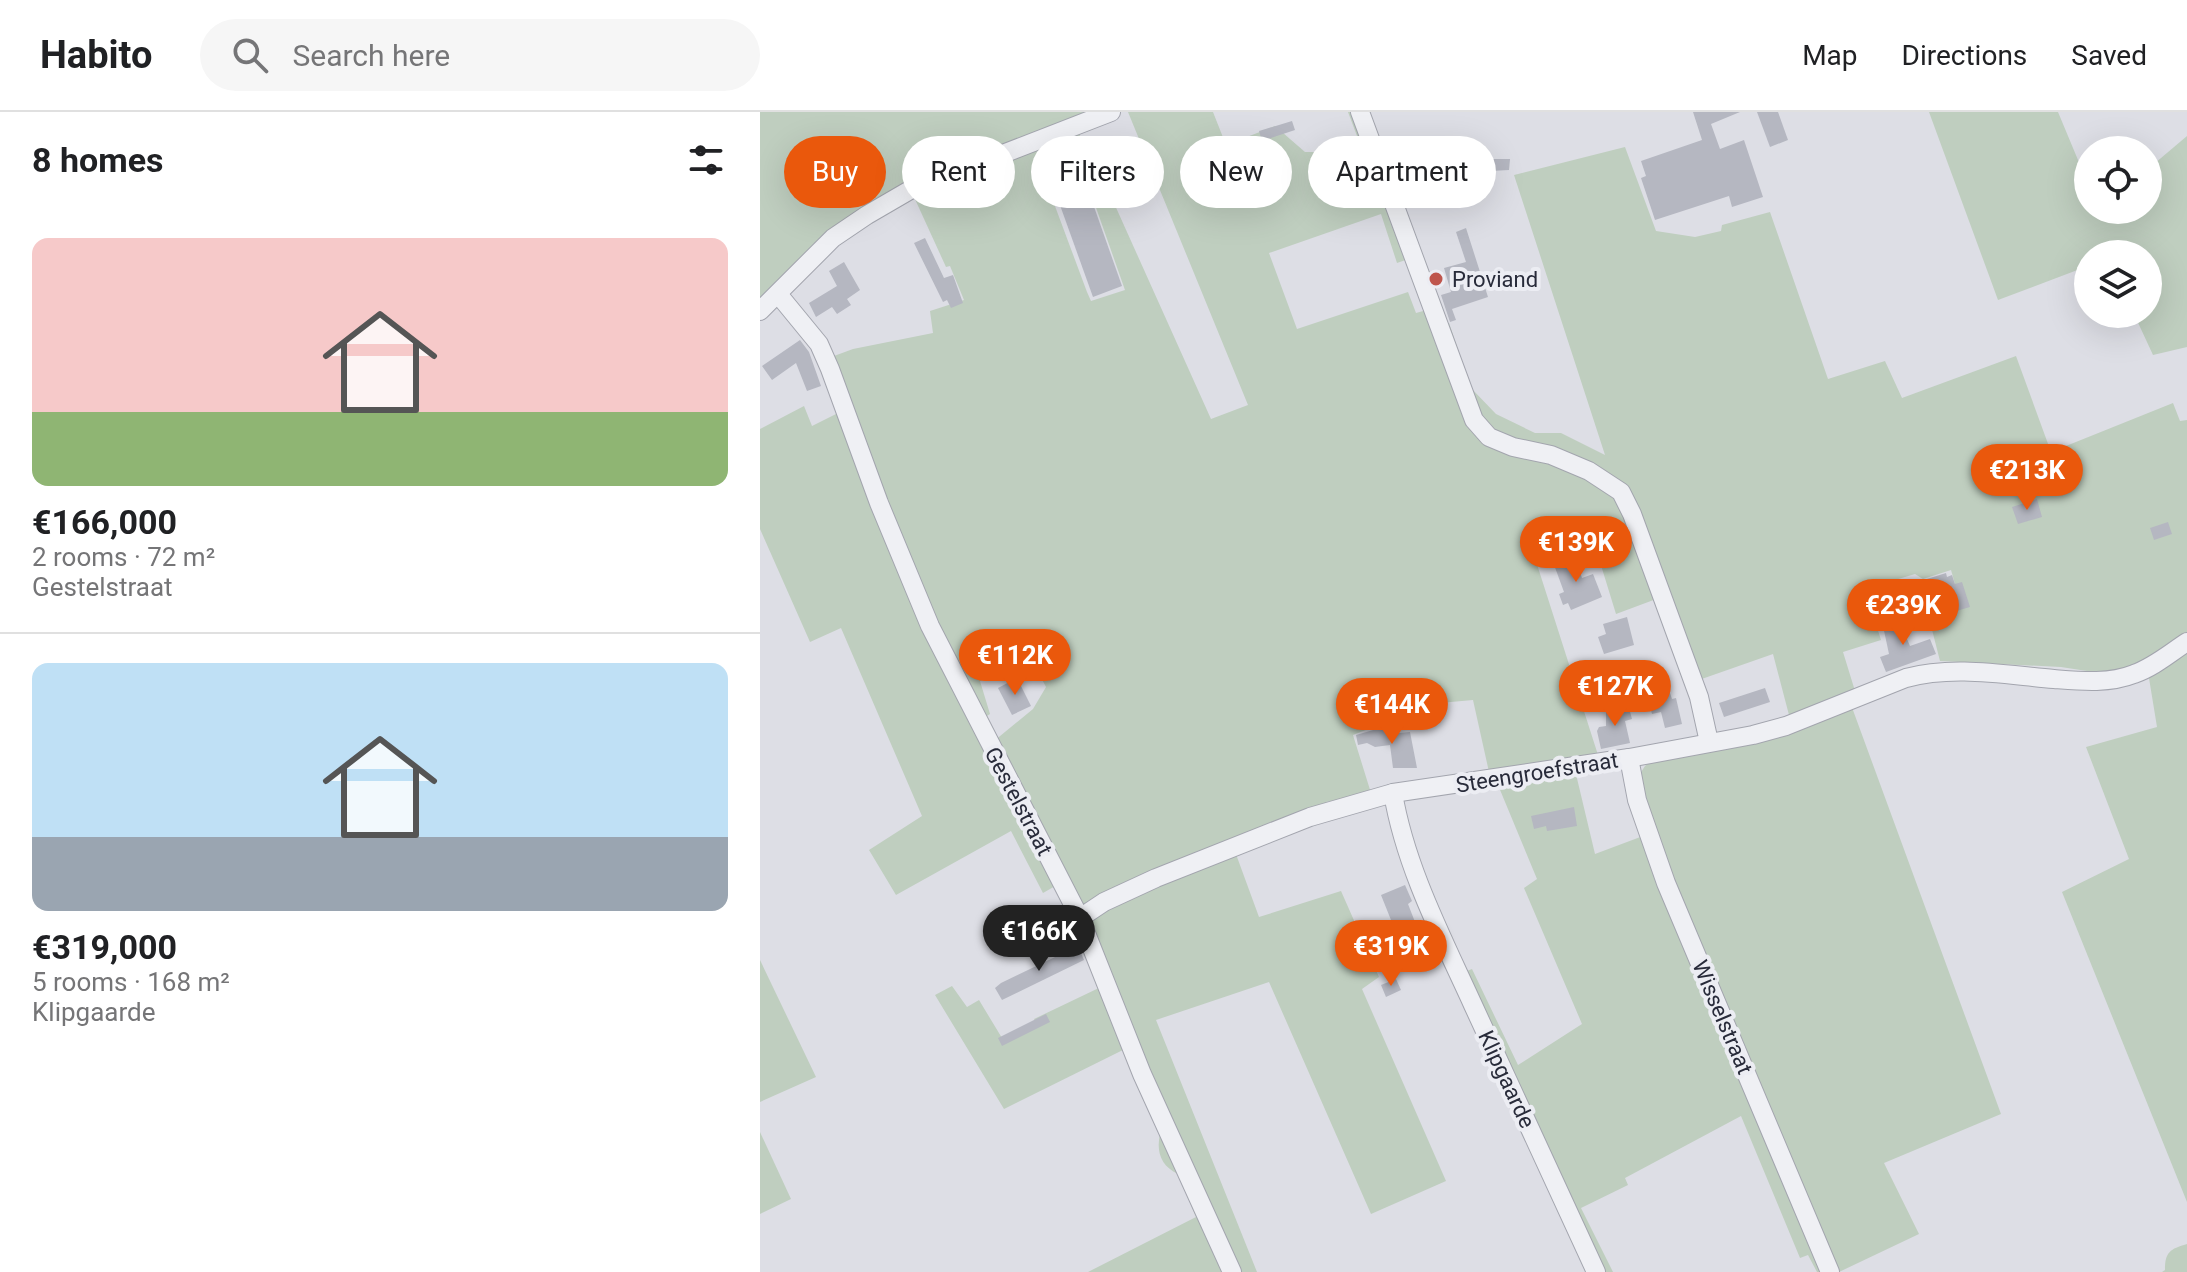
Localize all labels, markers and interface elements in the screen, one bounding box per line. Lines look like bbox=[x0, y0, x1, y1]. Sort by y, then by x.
search box bbox=[200, 19, 760, 91]
text: Habito bbox=[40, 33, 152, 77]
icon: search bbox=[228, 33, 272, 77]
text: Search here bbox=[292, 38, 450, 73]
text: Map bbox=[1802, 39, 1858, 72]
text: Directions bbox=[1902, 39, 2027, 72]
text: Saved bbox=[2071, 39, 2147, 72]
chip: Buy bbox=[784, 136, 886, 208]
chip: Rent bbox=[902, 136, 1015, 208]
chip: Filters bbox=[1031, 136, 1164, 208]
chip: New bbox=[1180, 136, 1292, 208]
chip: Apartment bbox=[1308, 136, 1496, 208]
map controls bbox=[2074, 136, 2162, 328]
button: locate bbox=[2074, 136, 2162, 224]
icon: filters bbox=[684, 138, 728, 182]
text: 8 homes bbox=[32, 140, 163, 180]
button: layers bbox=[2074, 240, 2162, 328]
place label: Proviand bbox=[1452, 267, 1538, 292]
marker: Proviand bbox=[1427, 270, 1445, 288]
icon: home bbox=[308, 290, 452, 434]
pin: €213K bbox=[1971, 444, 2083, 512]
text: €213K bbox=[1989, 455, 2065, 485]
text: €166,000 bbox=[32, 502, 177, 542]
pin: €139K bbox=[1520, 516, 1632, 584]
text: €139K bbox=[1538, 527, 1614, 557]
text: 2 rooms · 72 m² bbox=[32, 542, 215, 572]
text: Gestelstraat bbox=[32, 572, 173, 602]
pin: €239K bbox=[1847, 579, 1959, 647]
text: €239K bbox=[1865, 590, 1941, 620]
pin: €112K bbox=[959, 629, 1071, 697]
text: €112K bbox=[977, 640, 1053, 670]
pin: €127K bbox=[1559, 660, 1671, 728]
text: €127K bbox=[1577, 671, 1653, 701]
pin: €144K bbox=[1336, 678, 1448, 746]
text: €144K bbox=[1354, 689, 1430, 719]
icon: home bbox=[308, 715, 452, 859]
street label: Gestelstraat bbox=[980, 743, 1058, 860]
street label: Steengroefstraat bbox=[1454, 747, 1620, 798]
pin: €166K bbox=[983, 905, 1095, 973]
text: €166K bbox=[1001, 916, 1077, 946]
pin: €319K bbox=[1335, 920, 1447, 988]
text: €319,000 bbox=[32, 927, 177, 967]
text: €319K bbox=[1353, 931, 1429, 961]
street label: Wisselstraat bbox=[1687, 956, 1758, 1078]
text: 5 rooms · 168 m² bbox=[32, 967, 230, 997]
text: Klipgaarde bbox=[32, 997, 155, 1027]
street label: Klipgaarde bbox=[1473, 1027, 1540, 1132]

